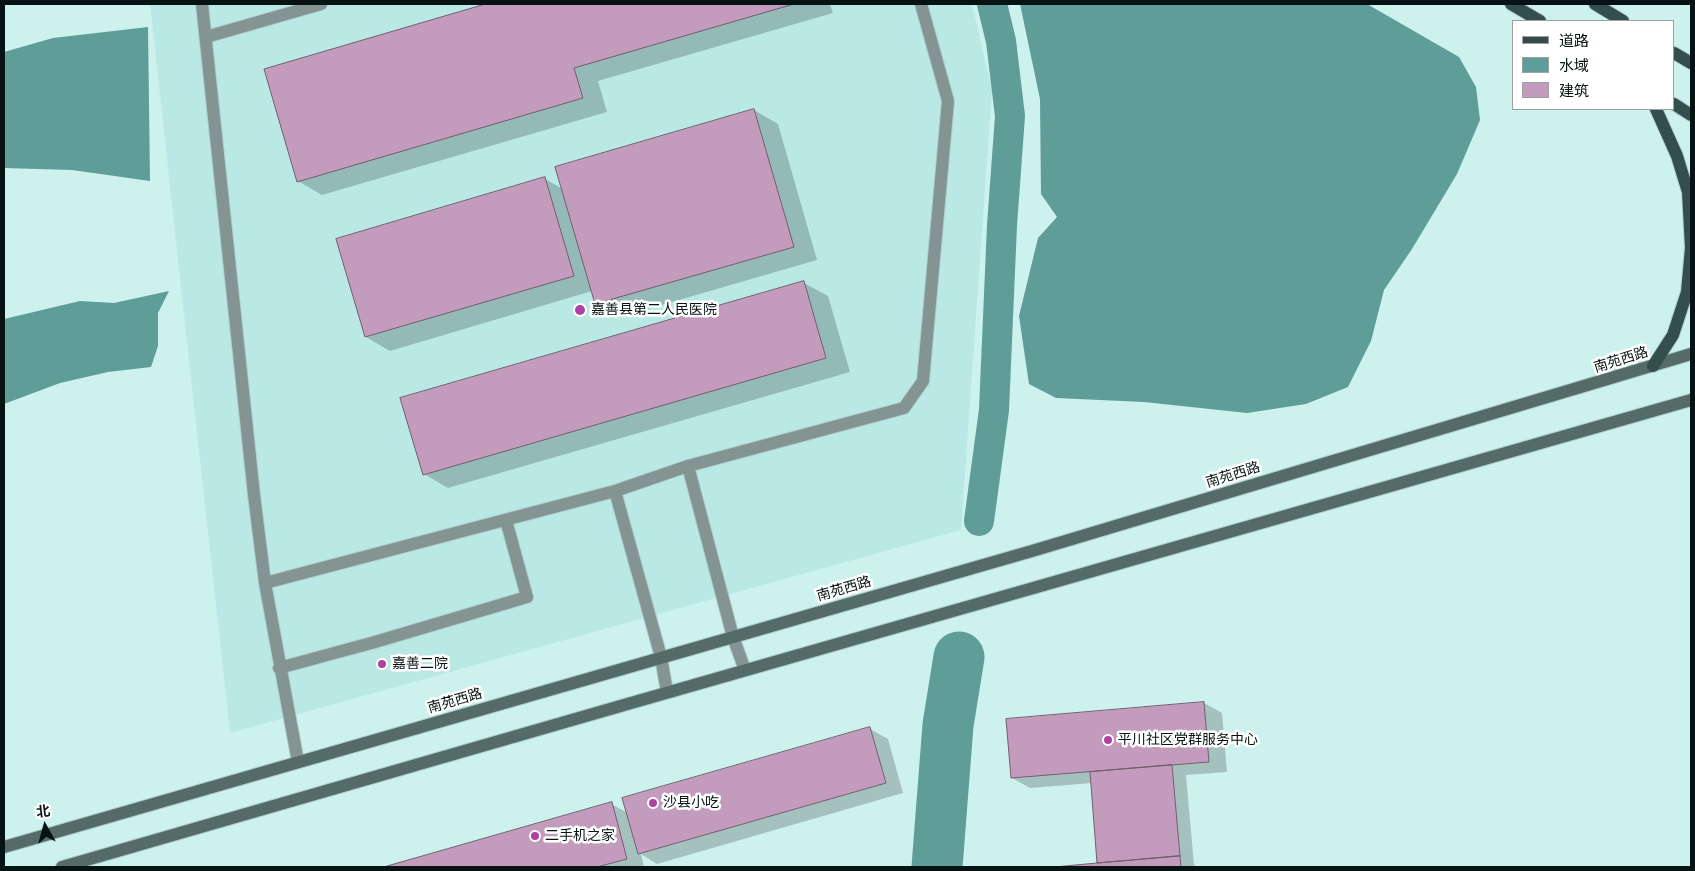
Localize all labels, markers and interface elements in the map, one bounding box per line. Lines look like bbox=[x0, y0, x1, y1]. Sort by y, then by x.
legend bbox=[1512, 20, 1675, 110]
text: 道路 bbox=[1559, 31, 1589, 50]
text: 水域 bbox=[1559, 56, 1589, 75]
text: 建筑 bbox=[1559, 81, 1589, 100]
place label: 嘉善县第二人民医院 bbox=[591, 302, 717, 318]
marker: 嘉善县第二人民医院 bbox=[573, 303, 587, 317]
street label: 南苑西路 bbox=[1592, 344, 1650, 376]
street label: 南苑西路 bbox=[1204, 459, 1262, 491]
street label: 南苑西路 bbox=[815, 573, 873, 605]
place label: 嘉善二院 bbox=[392, 656, 448, 672]
marker: 嘉善二院 bbox=[376, 658, 388, 670]
street label: 南苑西路 bbox=[426, 685, 484, 717]
place label: 平川社区党群服务中心 bbox=[1118, 732, 1258, 748]
marker: 平川社区党群服务中心 bbox=[1102, 734, 1114, 746]
place label: 沙县小吃 bbox=[663, 795, 719, 811]
marker: 沙县小吃 bbox=[647, 797, 659, 809]
north arrow bbox=[20, 801, 70, 851]
text: 北 bbox=[35, 801, 51, 821]
place label: 二手机之家 bbox=[545, 828, 615, 844]
marker: 二手机之家 bbox=[529, 830, 541, 842]

